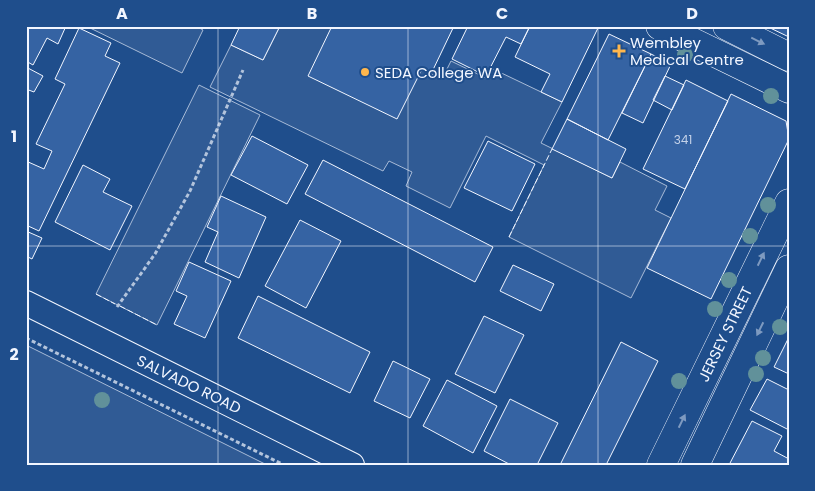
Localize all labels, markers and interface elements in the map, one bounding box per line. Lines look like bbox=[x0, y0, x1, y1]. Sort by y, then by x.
text: A bbox=[116, 2, 128, 25]
text: B bbox=[307, 2, 317, 25]
text: C bbox=[496, 2, 508, 25]
text: D bbox=[686, 2, 698, 25]
place label: Wembley Medical Centre bbox=[630, 32, 744, 70]
one-way arrow bbox=[751, 38, 765, 46]
marker: Wembley Medical Centre bbox=[612, 44, 626, 58]
place label: SEDA College WA bbox=[375, 62, 502, 83]
marker: SEDA College WA bbox=[359, 66, 371, 78]
text: 1 bbox=[11, 125, 17, 148]
house number: 341 bbox=[674, 131, 692, 148]
one-way arrow bbox=[757, 252, 765, 266]
street label: JERSEY STREET bbox=[693, 283, 757, 385]
one-way arrow bbox=[755, 321, 764, 336]
text: 2 bbox=[9, 343, 19, 366]
street label: SALVADO ROAD bbox=[133, 350, 245, 418]
one-way arrow bbox=[678, 414, 686, 428]

